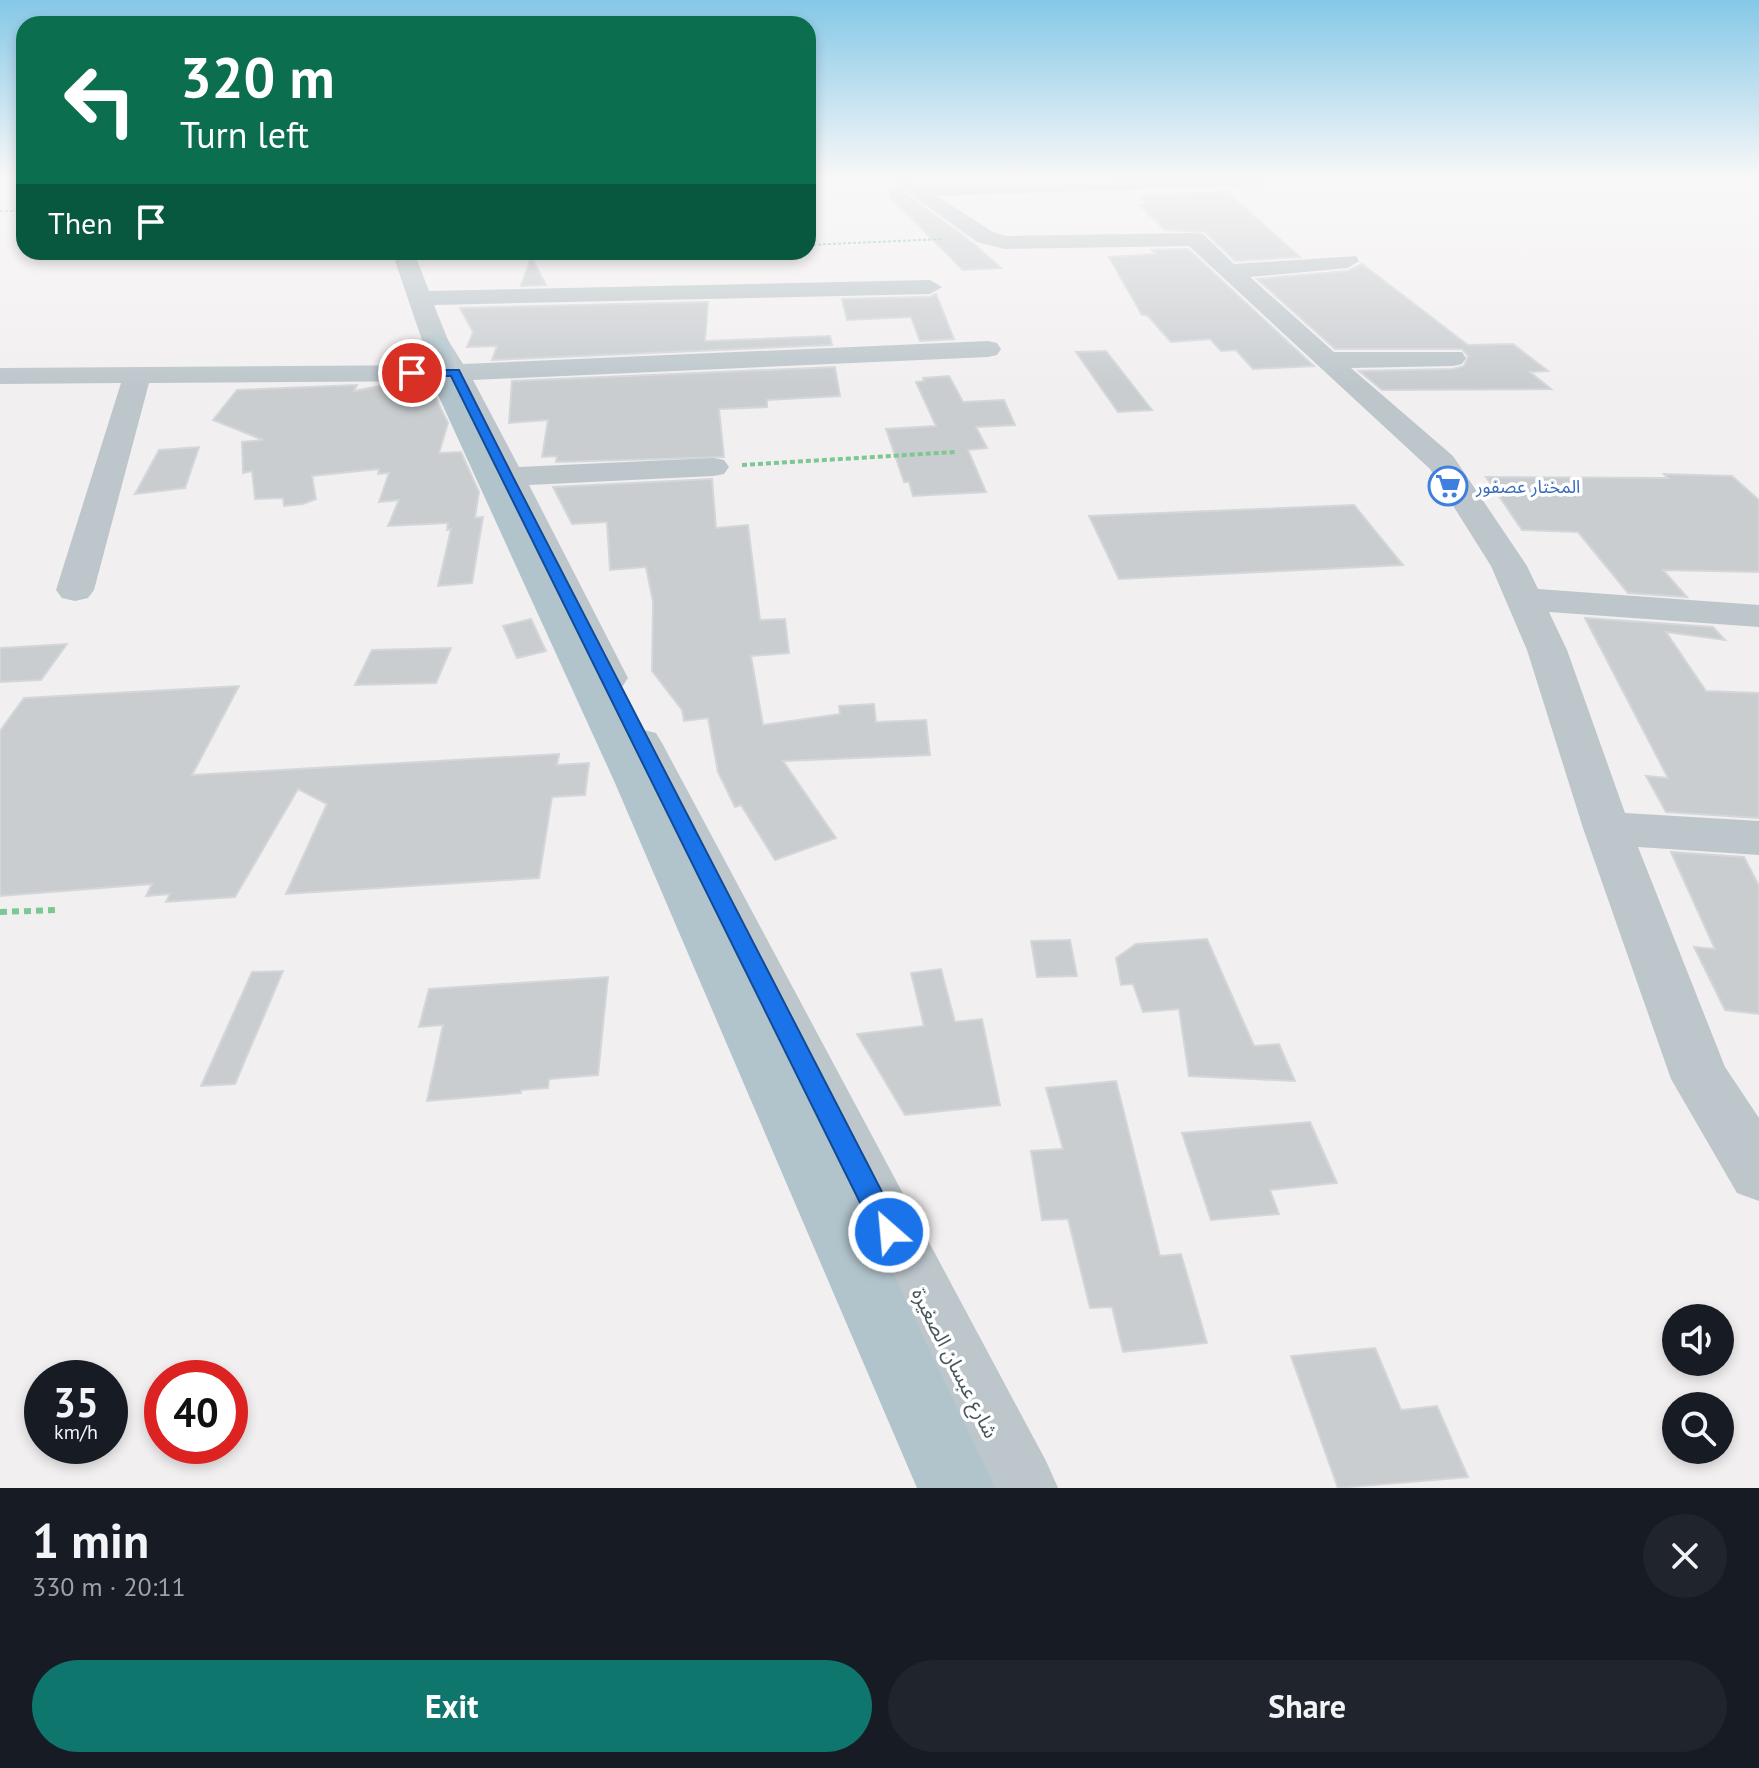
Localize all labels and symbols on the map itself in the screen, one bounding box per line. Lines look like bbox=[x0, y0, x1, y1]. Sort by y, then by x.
pin bbox=[378, 339, 446, 407]
supermarket icon: المختار عصفور bbox=[1427, 465, 1469, 507]
place label: المختار عصفور bbox=[1475, 475, 1580, 498]
position arrow bbox=[847, 1190, 931, 1274]
street label: شارع عبسان الصغيرة bbox=[904, 1284, 1004, 1443]
speed limit sign: 40 bbox=[144, 1360, 248, 1464]

